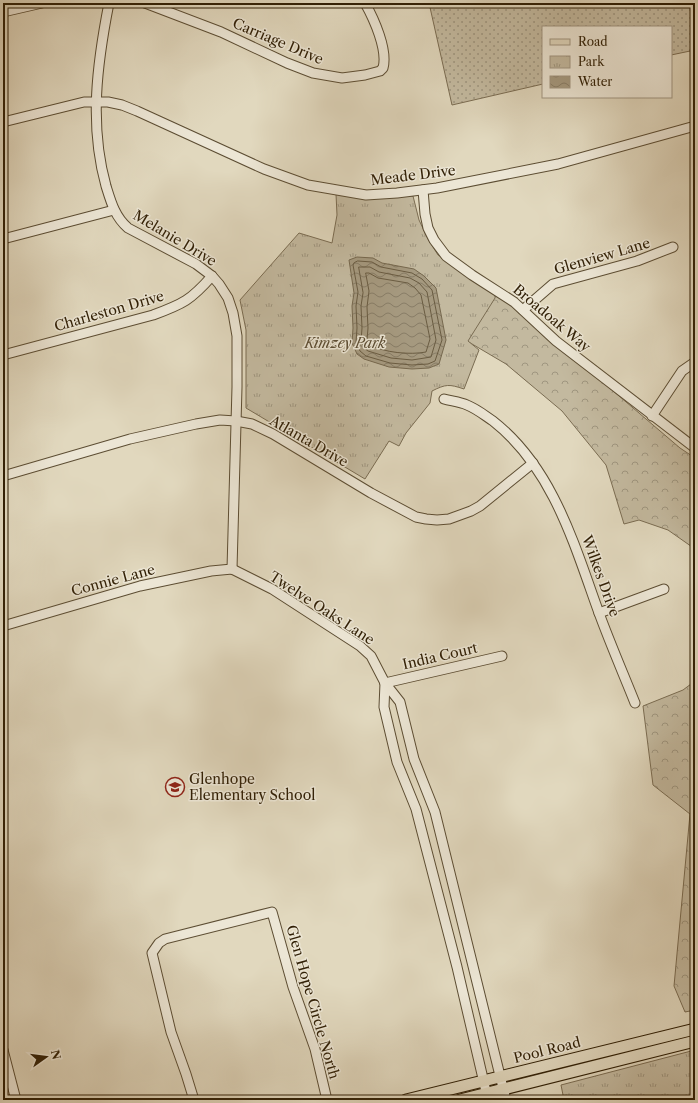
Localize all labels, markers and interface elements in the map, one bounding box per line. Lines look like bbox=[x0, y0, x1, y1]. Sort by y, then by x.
street label: Carriage Drive bbox=[230, 14, 326, 68]
legend bbox=[542, 26, 672, 98]
text: Road bbox=[578, 34, 608, 49]
text: Park bbox=[578, 54, 605, 69]
text: Water bbox=[577, 74, 612, 89]
street label: Meade Drive bbox=[369, 161, 457, 189]
street label: Melanie Drive bbox=[130, 206, 220, 270]
street label: Glenview Lane bbox=[552, 234, 652, 278]
street label: Broadoak Way bbox=[510, 280, 595, 356]
street label: Charleston Drive bbox=[52, 287, 166, 335]
park label: Kimzey Park bbox=[304, 334, 386, 352]
street label: Atlanta Drive bbox=[266, 411, 352, 471]
street label: Wilkes Drive bbox=[578, 532, 624, 619]
street label: Connie Lane bbox=[69, 560, 157, 600]
street label: Twelve Oaks Lane bbox=[266, 567, 378, 649]
street label: India Court bbox=[401, 639, 479, 673]
place label: Glenhope Elementary School bbox=[189, 770, 315, 804]
school or university icon: Glenhope Elementary School bbox=[164, 776, 186, 798]
street label: Glen Hope Circle North bbox=[282, 923, 344, 1081]
street label: Pool Road bbox=[512, 1033, 583, 1067]
north arrow bbox=[26, 1037, 66, 1077]
text: N bbox=[48, 1048, 64, 1061]

